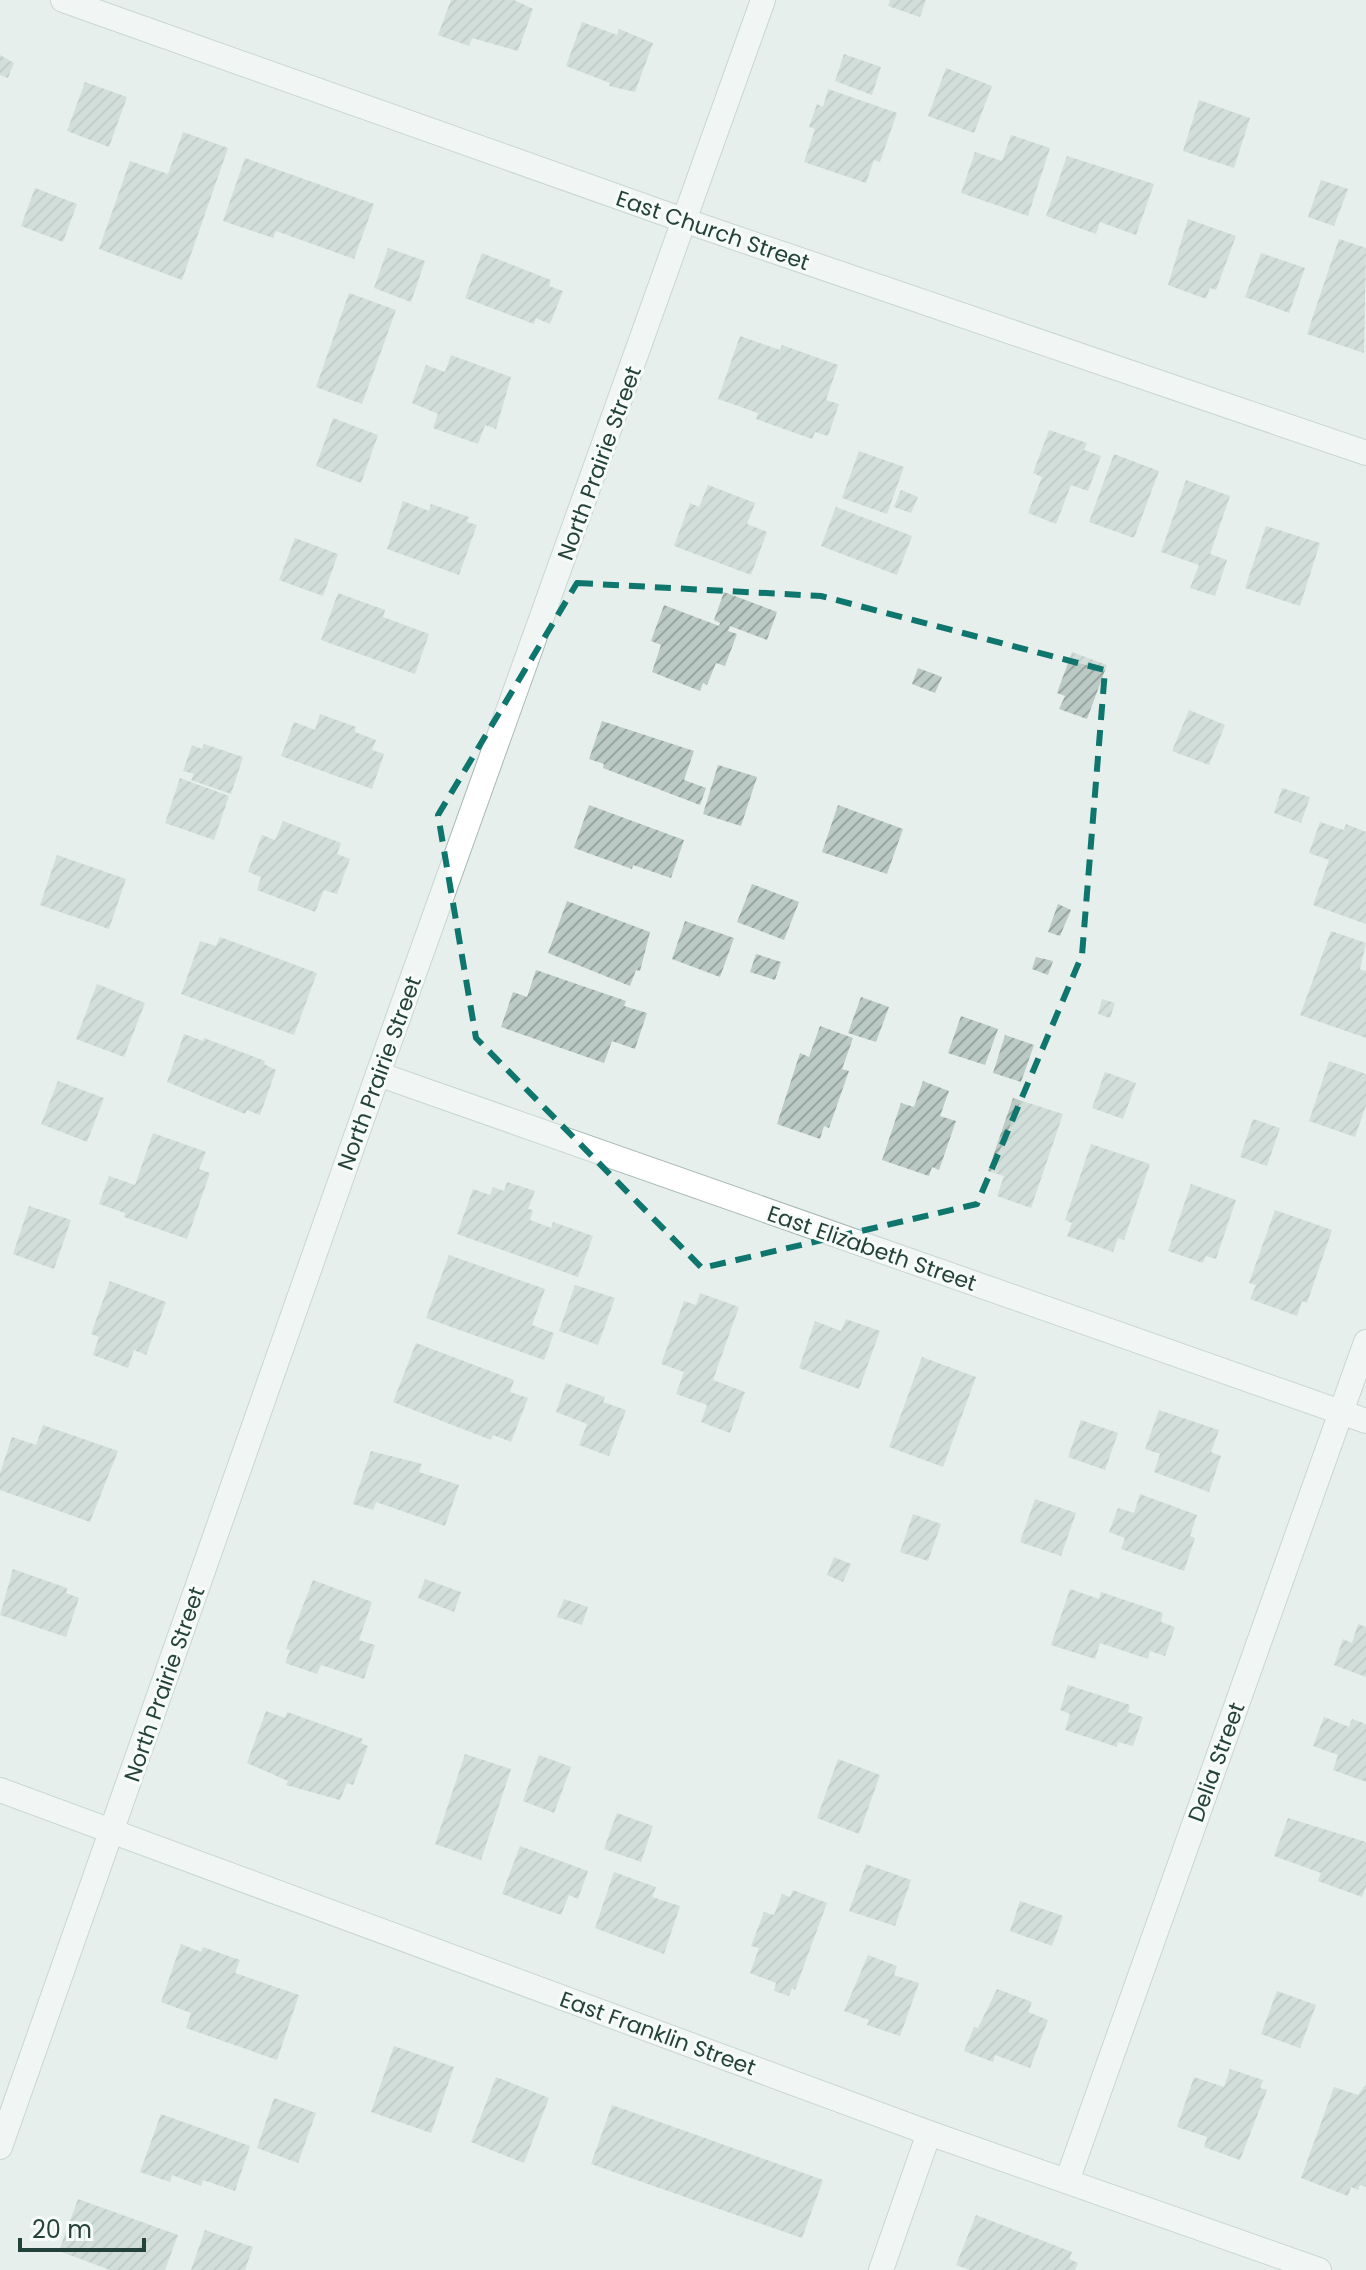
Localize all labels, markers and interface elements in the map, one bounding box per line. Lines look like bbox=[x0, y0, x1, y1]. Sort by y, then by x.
street label: East Church Street bbox=[612, 183, 814, 278]
street label: North Prairie Street bbox=[550, 362, 649, 565]
street label: North Prairie Street bbox=[330, 972, 429, 1175]
street label: East Elizabeth Street bbox=[763, 1198, 981, 1299]
street label: North Prairie Street bbox=[117, 1582, 212, 1786]
street label: Delia Street bbox=[1180, 1698, 1252, 1826]
street label: East Franklin Street bbox=[556, 1984, 760, 2083]
scale bar bbox=[20, 2202, 144, 2252]
text: 20 m bbox=[32, 2213, 92, 2246]

